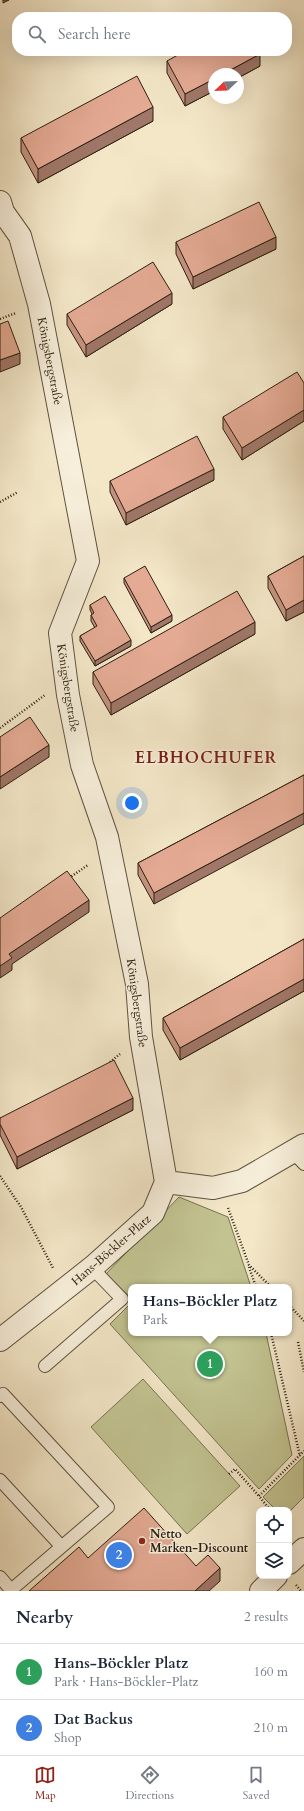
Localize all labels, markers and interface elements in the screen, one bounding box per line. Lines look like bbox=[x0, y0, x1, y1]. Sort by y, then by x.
search box bbox=[12, 12, 292, 56]
icon: search bbox=[26, 23, 48, 45]
text: Search here bbox=[58, 24, 131, 44]
north arrow bbox=[208, 68, 244, 104]
street label: Königsbergstraße bbox=[34, 316, 66, 406]
street label: Königsbergstraße bbox=[53, 643, 83, 733]
district label: ELBHOCHUFER bbox=[135, 747, 277, 769]
your location bbox=[122, 793, 142, 813]
street label: Königsbergstraße bbox=[123, 958, 151, 1048]
street label: Hans-Böckler-Platz bbox=[68, 1211, 155, 1289]
popup bbox=[128, 1284, 292, 1336]
text: Hans-Böckler Platz bbox=[143, 1291, 277, 1311]
text: Park bbox=[143, 1311, 168, 1329]
pin: 1 bbox=[197, 1349, 223, 1379]
map controls bbox=[256, 1507, 292, 1579]
button: locate bbox=[256, 1507, 292, 1543]
place label: Netto Marken-Discount bbox=[150, 1526, 249, 1556]
marker: Netto Marken-Discount bbox=[137, 1536, 147, 1546]
pin: 2 bbox=[106, 1540, 132, 1570]
button: layers bbox=[256, 1543, 292, 1579]
text: Nearby bbox=[16, 1606, 73, 1629]
text: 2 results bbox=[244, 1608, 288, 1626]
text: Hans-Böckler Platz bbox=[54, 1653, 188, 1673]
text: 1 bbox=[26, 1663, 32, 1681]
text: 160 m bbox=[254, 1663, 288, 1681]
text: Park · Hans-Böckler-Platz bbox=[54, 1673, 198, 1691]
text: Dat Backus bbox=[54, 1709, 133, 1729]
text: 2 bbox=[26, 1719, 32, 1737]
text: 210 m bbox=[254, 1719, 288, 1737]
text: Shop bbox=[54, 1729, 82, 1747]
tab: Map bbox=[34, 1764, 56, 1803]
tab: Directions bbox=[125, 1764, 174, 1803]
tab: Saved bbox=[243, 1764, 270, 1803]

